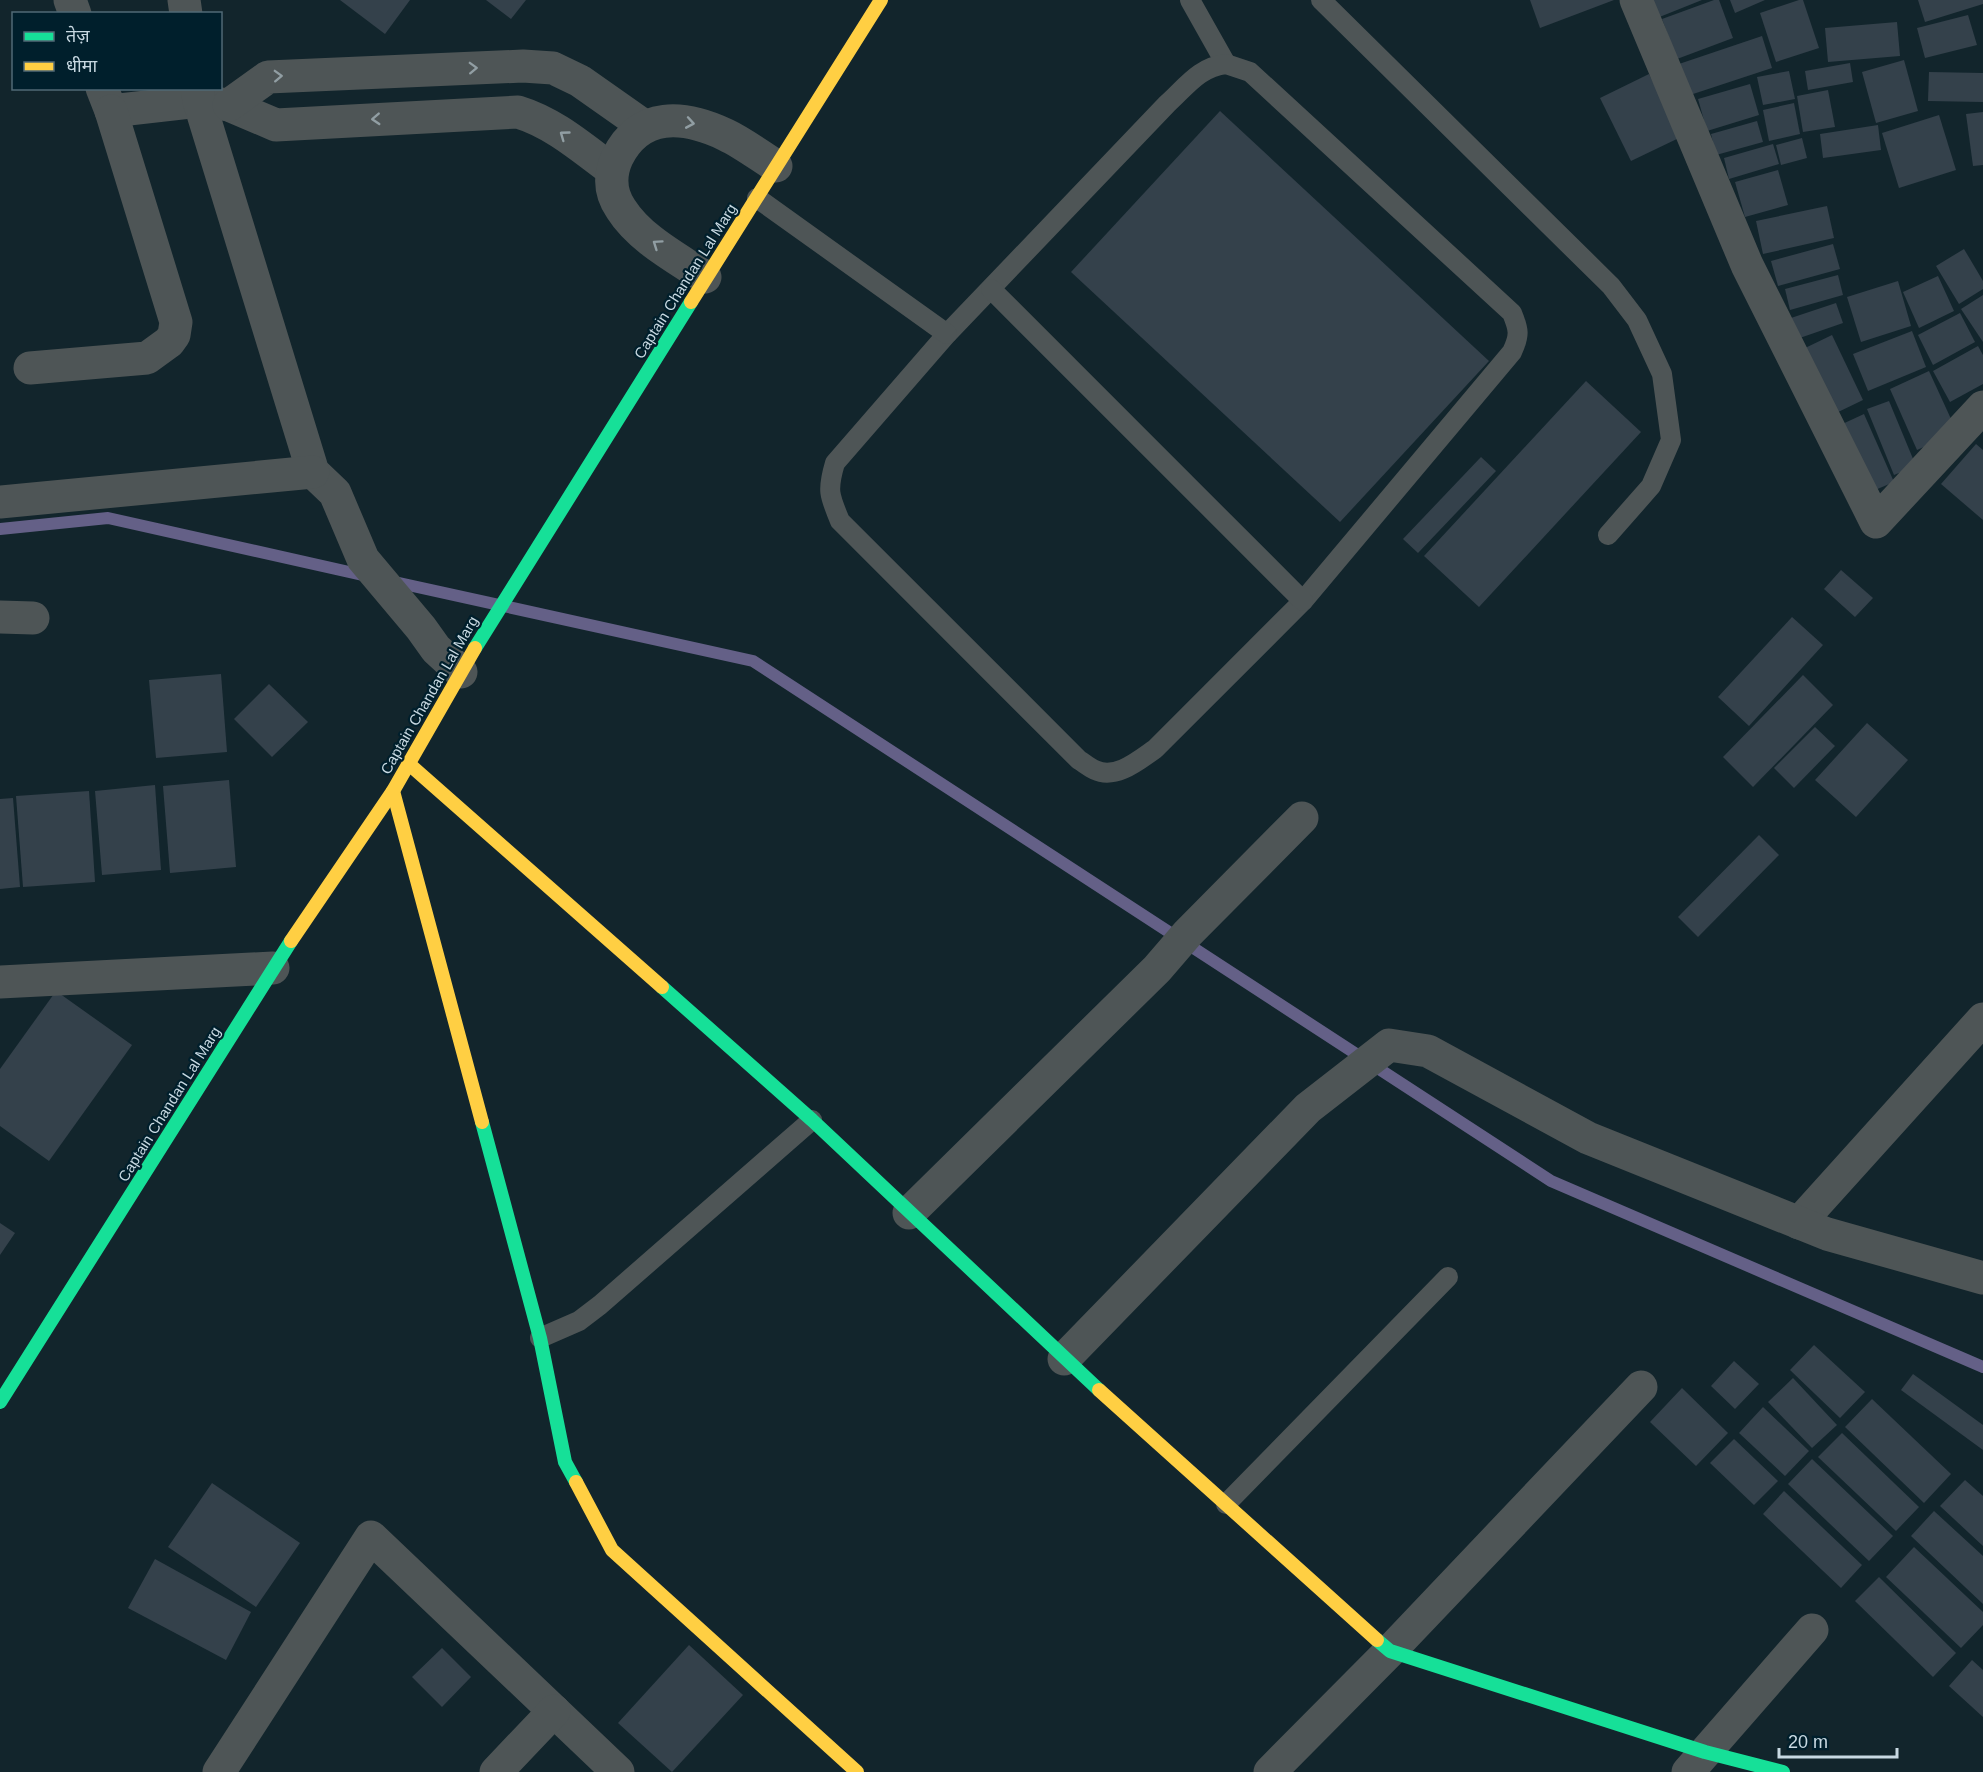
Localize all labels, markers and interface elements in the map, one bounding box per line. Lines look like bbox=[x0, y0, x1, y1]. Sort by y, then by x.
legend bbox=[12, 12, 222, 90]
text: तेज़ bbox=[66, 25, 90, 46]
text: धीमा bbox=[66, 56, 97, 76]
one-way arrow bbox=[469, 61, 478, 74]
one-way arrow bbox=[274, 70, 283, 83]
one-way arrow bbox=[371, 113, 380, 126]
one-way arrow bbox=[684, 116, 694, 129]
one-way arrow bbox=[560, 132, 571, 143]
street label: Captain Chandan Lal Marg bbox=[630, 200, 740, 362]
one-way arrow bbox=[653, 240, 664, 251]
street label: Captain Chandan Lal Marg bbox=[377, 613, 481, 777]
street label: Captain Chandan Lal Marg bbox=[114, 1023, 224, 1185]
scale bar bbox=[1779, 1721, 1898, 1759]
text: 20 m bbox=[1788, 1732, 1828, 1752]

